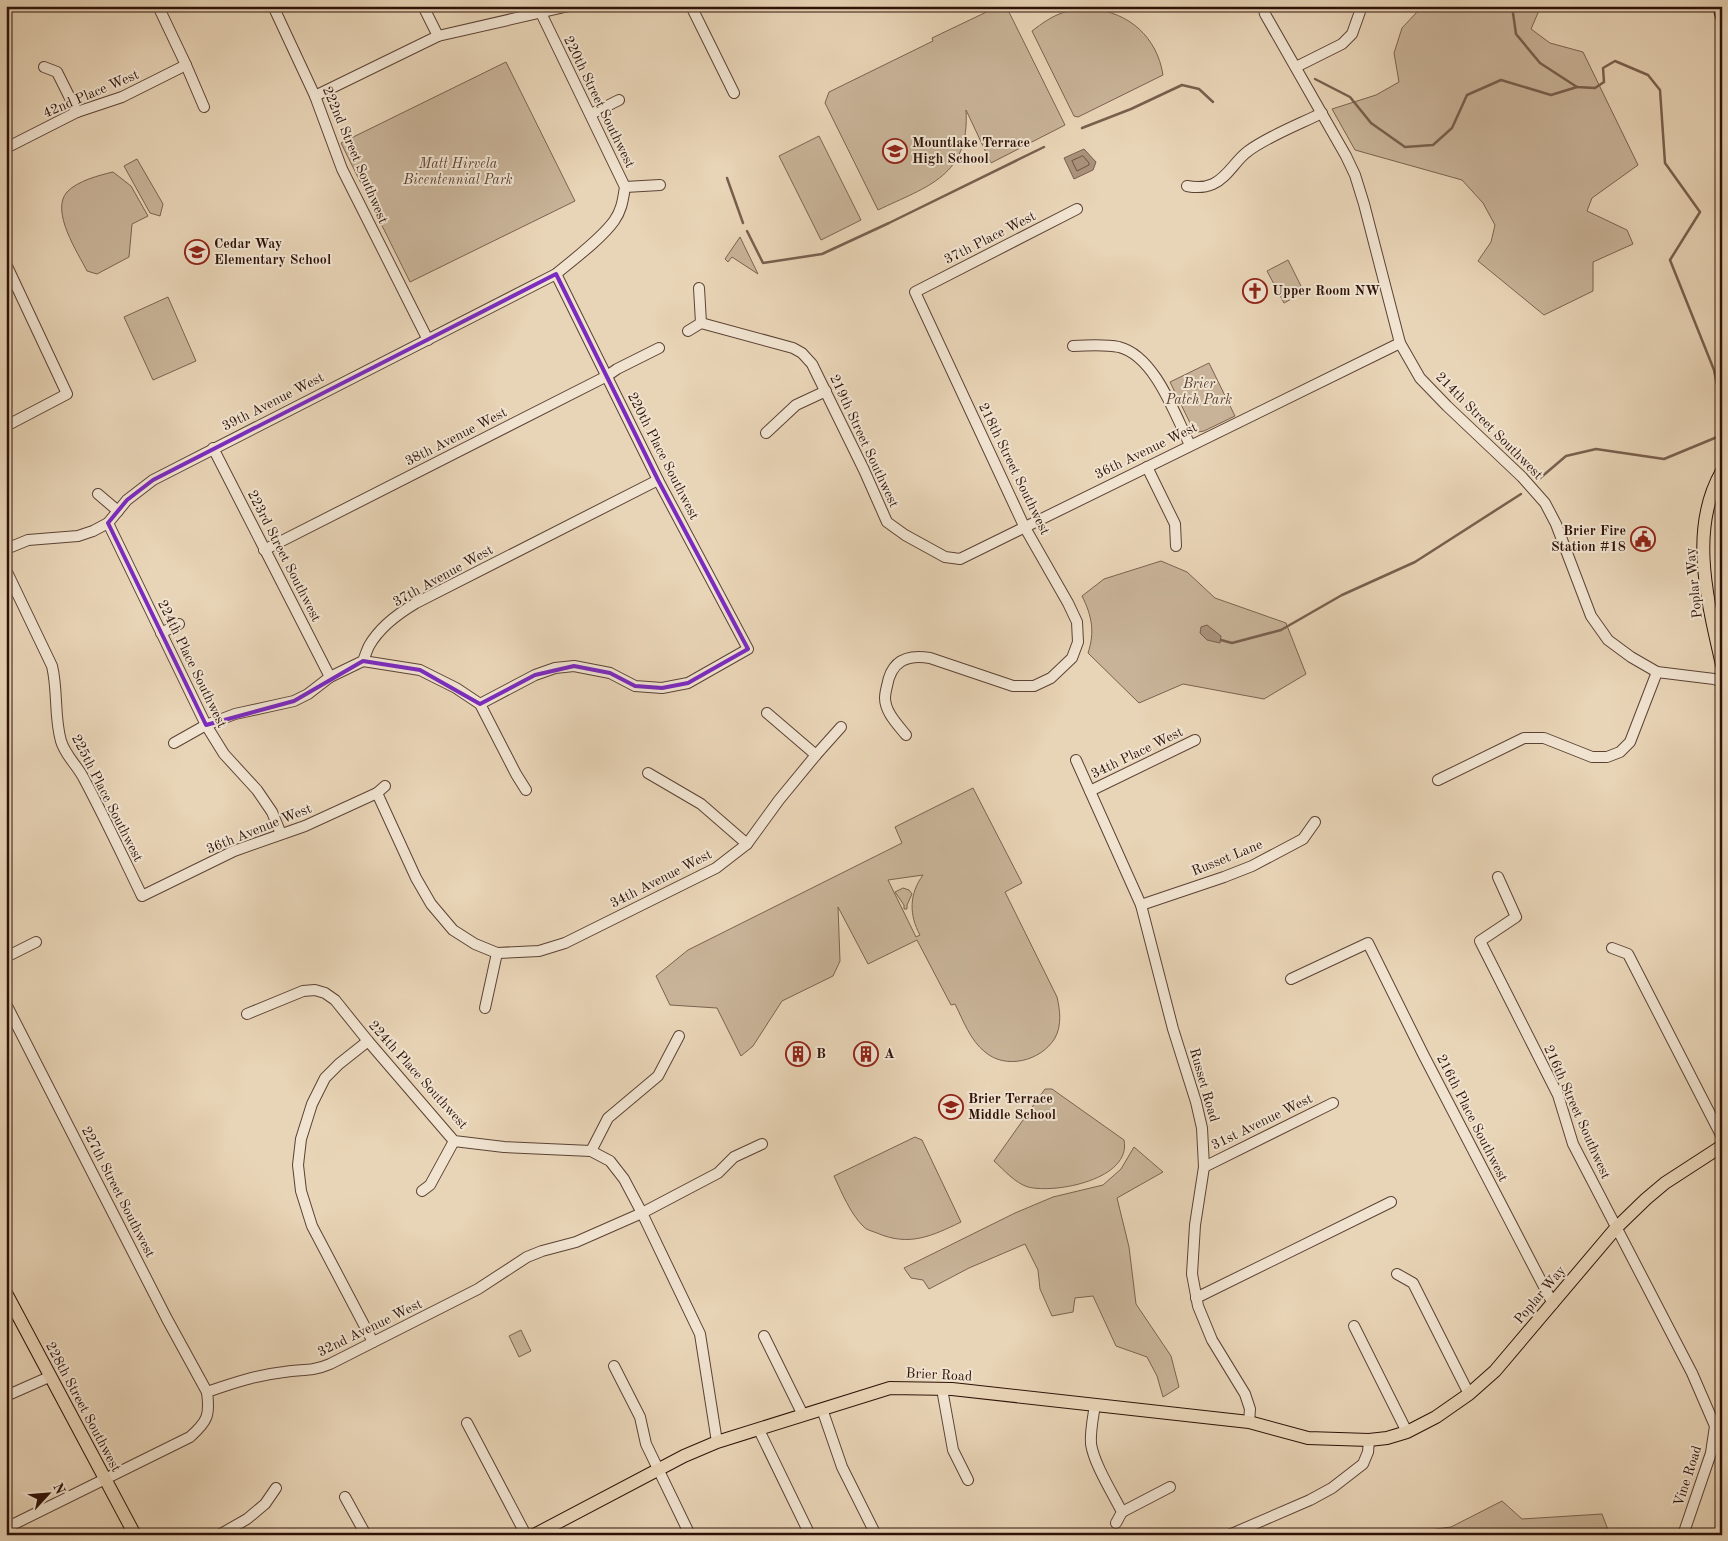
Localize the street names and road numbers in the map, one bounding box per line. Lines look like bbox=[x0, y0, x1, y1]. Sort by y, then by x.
street label: 220th Street Southwest bbox=[561, 34, 637, 170]
street label: 42nd Place West bbox=[41, 67, 141, 121]
street label: 222nd Street Southwest bbox=[320, 84, 390, 226]
street label: 37th Place West bbox=[942, 209, 1038, 267]
street label: 39th Avenue West bbox=[220, 370, 326, 434]
street label: 214th Street Southwest bbox=[1433, 370, 1545, 482]
street label: 219th Street Southwest bbox=[827, 372, 901, 510]
street label: 220th Place Southwest bbox=[625, 390, 701, 522]
street label: 218th Street Southwest bbox=[976, 401, 1052, 537]
street label: 38th Avenue West bbox=[403, 405, 509, 469]
street label: 36th Avenue West bbox=[1093, 420, 1200, 482]
street label: 223rd Street Southwest bbox=[245, 488, 323, 624]
street label: 37th Avenue West bbox=[391, 543, 495, 609]
street label: Poplar Way bbox=[1683, 546, 1705, 619]
street label: 224th Place Southwest bbox=[155, 598, 229, 730]
street label: 34th Place West bbox=[1089, 725, 1185, 781]
street label: 225th Place Southwest bbox=[69, 732, 145, 864]
street label: 36th Avenue West bbox=[204, 801, 314, 856]
street label: Russet Lane bbox=[1190, 837, 1264, 879]
street label: 34th Avenue West bbox=[608, 847, 714, 911]
street label: 224th Place Southwest bbox=[366, 1018, 470, 1132]
street label: 216th Street Southwest bbox=[1541, 1043, 1613, 1181]
street label: Russet Road bbox=[1187, 1046, 1221, 1124]
street label: 216th Place Southwest bbox=[1434, 1052, 1510, 1184]
street label: 31st Avenue West bbox=[1209, 1091, 1315, 1153]
street label: 227th Street Southwest bbox=[79, 1124, 157, 1260]
street label: Poplar Way bbox=[1512, 1263, 1569, 1327]
street label: 32nd Avenue West bbox=[316, 1297, 425, 1359]
street label: 228th Street Southwest bbox=[43, 1340, 123, 1474]
street label: Brier Road bbox=[905, 1366, 973, 1384]
street label: Vine Road bbox=[1672, 1444, 1704, 1508]

